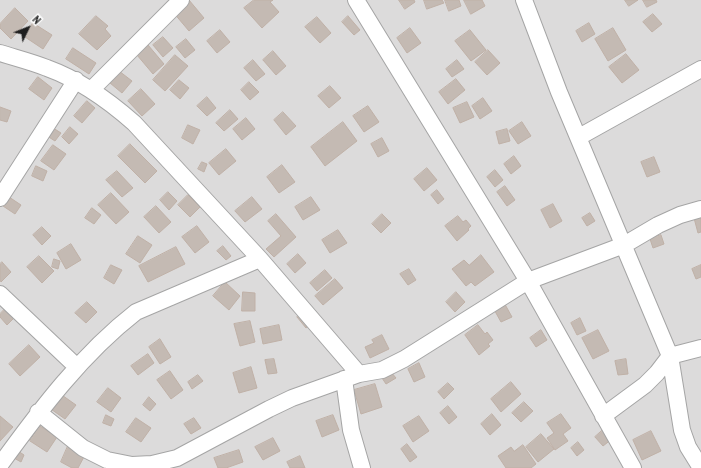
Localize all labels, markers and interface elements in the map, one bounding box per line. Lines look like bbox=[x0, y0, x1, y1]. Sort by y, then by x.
north arrow bbox=[8, 8, 48, 48]
text: N bbox=[29, 13, 44, 27]

